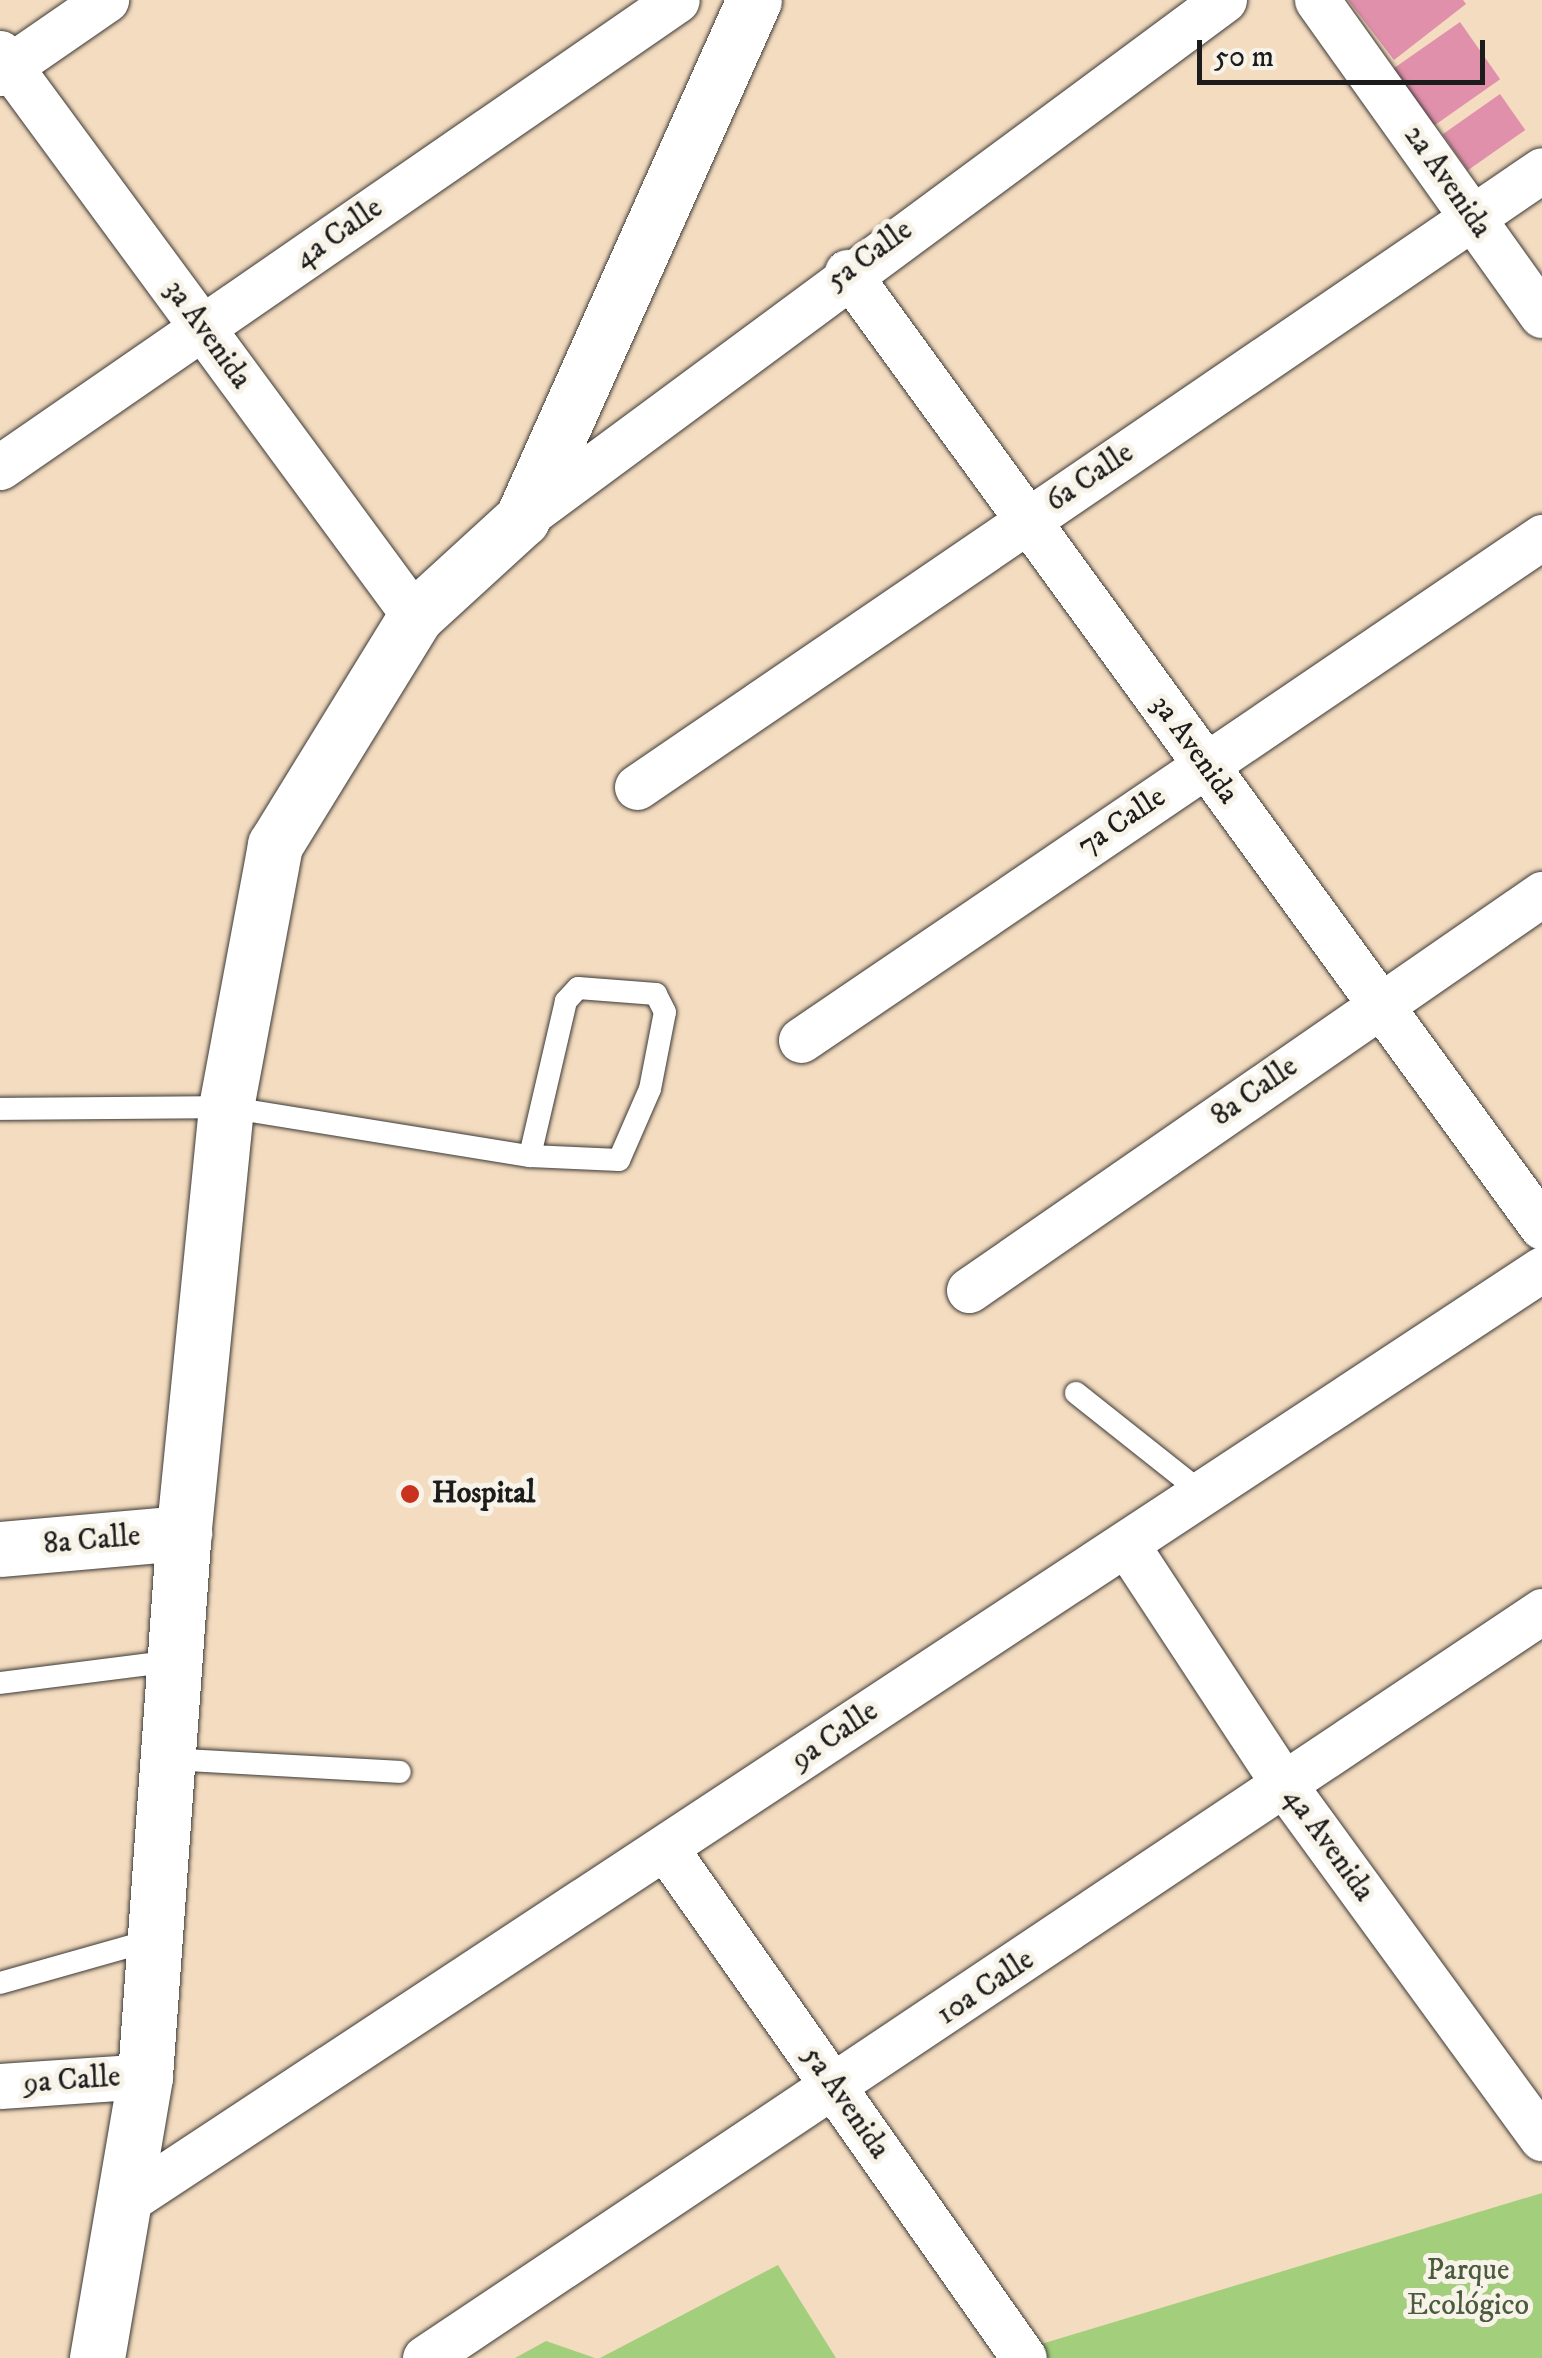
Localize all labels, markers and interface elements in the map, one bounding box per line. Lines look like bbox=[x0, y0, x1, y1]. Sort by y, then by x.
scale bar bbox=[1202, 20, 1490, 82]
text: 50 m bbox=[1214, 39, 1274, 76]
street label: 2a Avenida bbox=[1395, 119, 1499, 245]
street label: 4a Calle bbox=[288, 191, 390, 277]
street label: 5a Calle bbox=[820, 213, 920, 299]
street label: 3a Avenida bbox=[156, 274, 258, 396]
street label: 6a Calle bbox=[1039, 436, 1141, 520]
street label: 3a Avenida bbox=[1143, 689, 1245, 811]
street label: 7a Calle bbox=[1071, 780, 1173, 864]
street label: 8a Calle bbox=[1205, 1049, 1305, 1135]
place label: Hospital bbox=[432, 1476, 535, 1512]
marker: Hospital bbox=[397, 1481, 423, 1507]
street label: 8a Calle bbox=[42, 1519, 142, 1563]
street label: 9a Calle bbox=[785, 1694, 885, 1778]
street label: 4a Avenida bbox=[1275, 1781, 1381, 1909]
street label: 10a Calle bbox=[931, 1943, 1041, 2033]
street label: 5a Avenida bbox=[793, 2040, 897, 2166]
street label: 9a Calle bbox=[22, 2060, 122, 2102]
park label: Parque Ecológico bbox=[1407, 2253, 1529, 2324]

